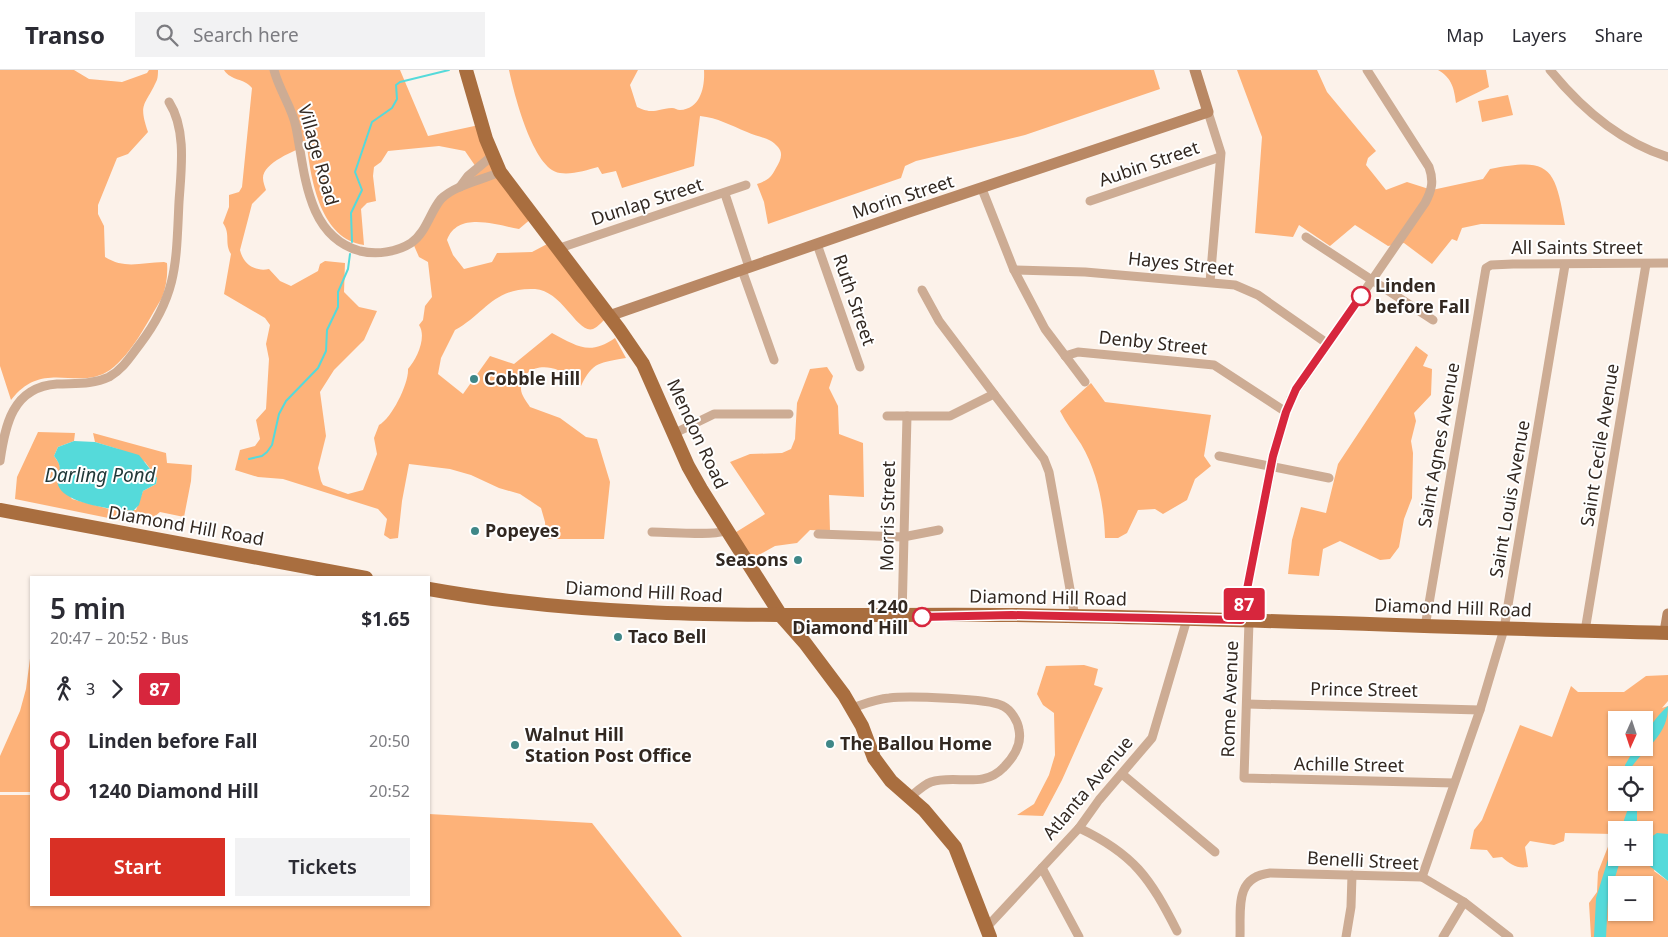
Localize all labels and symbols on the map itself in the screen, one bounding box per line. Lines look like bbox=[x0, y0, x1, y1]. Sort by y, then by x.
street label: Village Road bbox=[293, 101, 345, 208]
street label: Aubin Street bbox=[1095, 135, 1202, 191]
street label: Morin Street bbox=[849, 168, 957, 224]
street label: Dunlap Street bbox=[588, 172, 706, 230]
street label: All Saints Street bbox=[1511, 235, 1643, 259]
street label: Hayes Street bbox=[1127, 246, 1236, 281]
street label: Ruth Street bbox=[828, 251, 882, 349]
place label: Linden before Fall bbox=[1375, 273, 1470, 318]
marker: Linden before Fall bbox=[1351, 286, 1371, 306]
street label: Denby Street bbox=[1098, 324, 1209, 360]
street label: Saint Agnes Avenue bbox=[1412, 360, 1464, 529]
street label: Saint Cecile Avenue bbox=[1574, 362, 1624, 528]
place label: Cobble Hill bbox=[484, 366, 580, 390]
marker: Cobble Hill bbox=[468, 373, 480, 385]
street label: Mendon Road bbox=[662, 375, 734, 492]
street label: Saint Louis Avenue bbox=[1483, 418, 1535, 579]
street label: Morris Street bbox=[874, 460, 900, 571]
water label: Darling Pond bbox=[44, 462, 157, 488]
street label: Diamond Hill Road bbox=[106, 500, 266, 551]
place label: Popeyes bbox=[485, 518, 559, 542]
marker: Popeyes bbox=[469, 525, 481, 537]
place label: Seasons bbox=[716, 547, 788, 571]
marker: Seasons bbox=[792, 554, 804, 566]
street label: Diamond Hill Road bbox=[565, 575, 723, 607]
street label: Diamond Hill Road bbox=[969, 584, 1127, 610]
line badge: 87 bbox=[1222, 588, 1266, 620]
street label: Diamond Hill Road bbox=[1374, 592, 1532, 622]
place label: 1240 Diamond Hill bbox=[792, 594, 908, 639]
marker: 1240 Diamond Hill bbox=[912, 607, 932, 627]
place label: Taco Bell bbox=[628, 624, 706, 648]
marker: Taco Bell bbox=[612, 631, 624, 643]
street label: Rome Avenue bbox=[1215, 640, 1243, 758]
street label: Prince Street bbox=[1310, 676, 1419, 702]
north arrow bbox=[1608, 711, 1652, 756]
place label: Walnut Hill Station Post Office bbox=[525, 722, 692, 767]
street label: Atlanta Avenue bbox=[1037, 730, 1138, 844]
place label: The Ballou Home bbox=[840, 731, 992, 755]
marker: The Ballou Home bbox=[824, 738, 836, 750]
marker: Walnut Hill Station Post Office bbox=[509, 739, 521, 751]
street label: Achille Street bbox=[1294, 751, 1405, 777]
street label: Benelli Street bbox=[1307, 845, 1420, 875]

